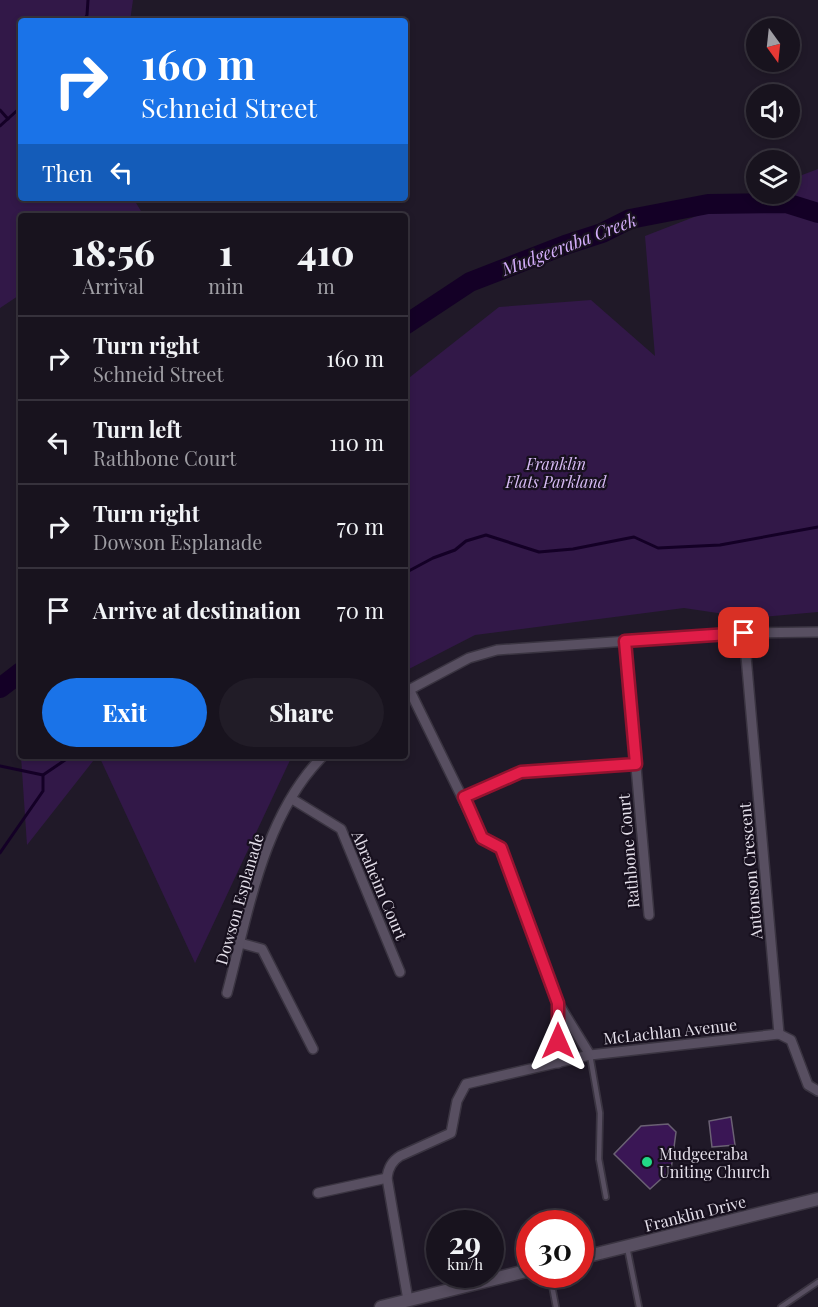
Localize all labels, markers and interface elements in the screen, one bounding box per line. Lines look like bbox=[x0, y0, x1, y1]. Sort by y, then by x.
north arrow bbox=[746, 18, 800, 72]
map controls bbox=[746, 18, 800, 204]
text: 160 m bbox=[141, 35, 256, 91]
icon: right bbox=[42, 42, 120, 120]
button: sound bbox=[746, 84, 800, 138]
text: Schneid Street bbox=[141, 89, 317, 125]
button: layers bbox=[746, 150, 800, 204]
icon: left bbox=[105, 156, 138, 189]
text: Then bbox=[42, 158, 93, 188]
water label: Mudgeeraba Creek bbox=[497, 207, 640, 281]
text: 18:56 bbox=[72, 227, 155, 275]
text: 1 bbox=[219, 227, 233, 275]
text: 410 bbox=[297, 227, 354, 275]
text: Arrival bbox=[82, 272, 144, 299]
text: min bbox=[208, 272, 244, 299]
text: m bbox=[317, 272, 335, 299]
text: Turn right bbox=[93, 330, 199, 360]
icon: right bbox=[42, 342, 75, 375]
text: 160 m bbox=[326, 343, 384, 373]
text: Schneid Street bbox=[93, 360, 224, 387]
text: Turn left bbox=[93, 414, 182, 444]
icon: left bbox=[42, 426, 75, 459]
text: 110 m bbox=[330, 427, 384, 457]
text: Rathbone Court bbox=[93, 444, 236, 471]
park label: Franklin Flats Parkland bbox=[505, 453, 608, 492]
text: Turn right bbox=[93, 498, 199, 528]
icon: right bbox=[42, 510, 75, 543]
text: 70 m bbox=[337, 511, 384, 541]
text: Dowson Esplanade bbox=[93, 528, 262, 555]
icon: arrive bbox=[42, 594, 75, 627]
text: Arrive at destination bbox=[93, 595, 301, 625]
text: 70 m bbox=[337, 595, 384, 625]
pin bbox=[718, 607, 769, 658]
icon: arrive bbox=[727, 616, 760, 649]
button: Exit bbox=[42, 678, 207, 747]
button: Share bbox=[219, 678, 384, 747]
street label: Rathbone Court bbox=[613, 793, 643, 909]
street label: Antonson Crescent bbox=[734, 801, 767, 941]
street label: Abraheim Court bbox=[347, 826, 413, 943]
street label: Dowson Esplanade bbox=[210, 831, 268, 967]
position arrow bbox=[526, 1009, 590, 1073]
street label: McLachlan Avenue bbox=[602, 1014, 738, 1048]
place label: Mudgeeraba Uniting Church bbox=[659, 1143, 770, 1182]
marker: Mudgeeraba Uniting Church bbox=[640, 1155, 654, 1169]
street label: Franklin Drive bbox=[642, 1190, 748, 1236]
speed limit sign: 30 bbox=[516, 1210, 594, 1288]
text: 29 bbox=[449, 1222, 481, 1262]
text: km/h bbox=[447, 1254, 483, 1274]

